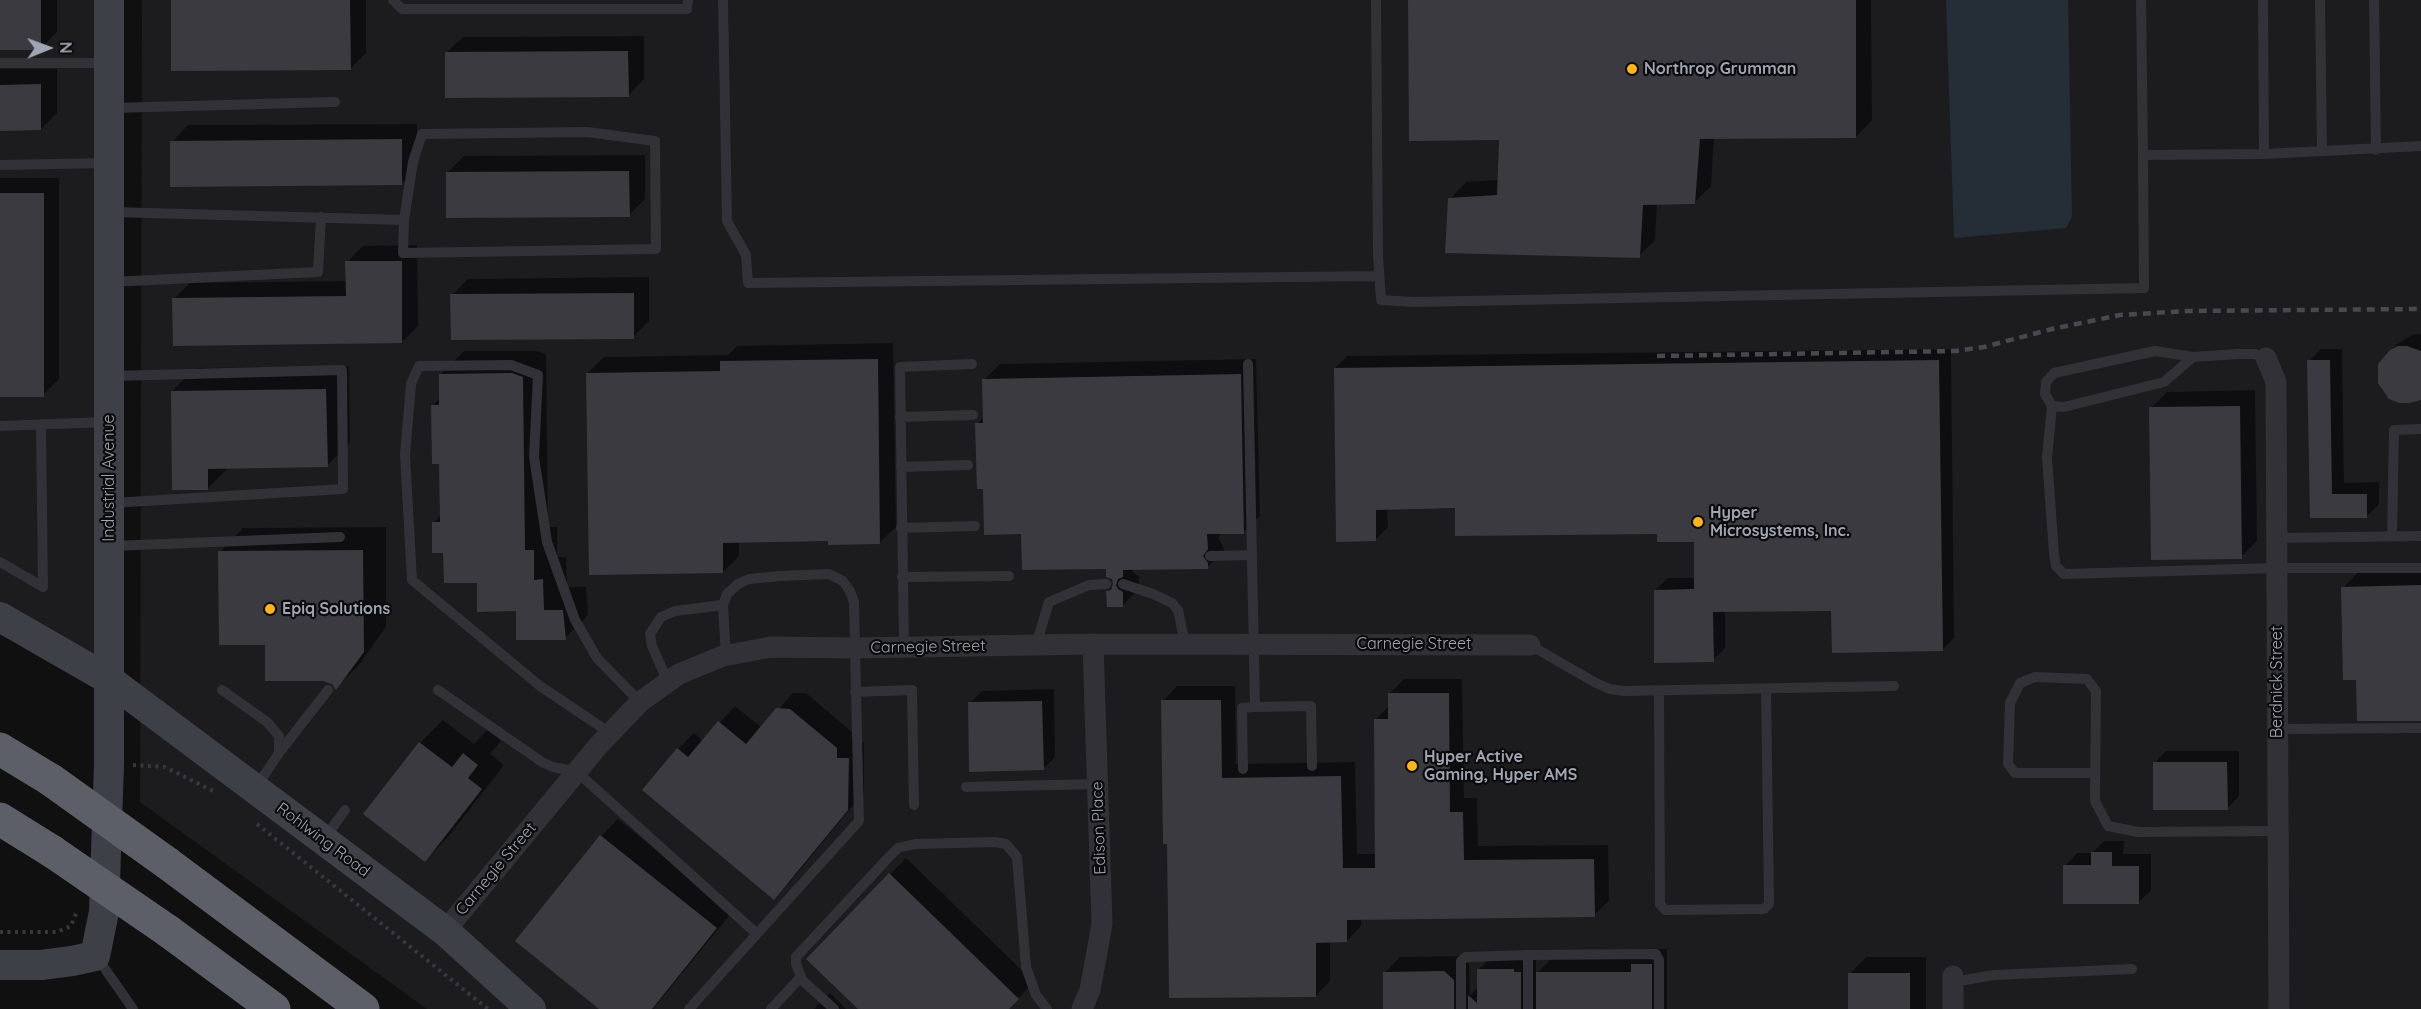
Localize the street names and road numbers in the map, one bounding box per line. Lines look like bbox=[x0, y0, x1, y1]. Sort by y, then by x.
street label: Industrial Avenue bbox=[99, 414, 119, 542]
street label: Berdnick Street bbox=[2267, 626, 2287, 738]
street label: Carnegie Street bbox=[1356, 634, 1472, 654]
street label: Carnegie Street bbox=[870, 636, 986, 658]
street label: Edison Place bbox=[1088, 781, 1110, 875]
street label: Rohlwing Road bbox=[273, 799, 373, 881]
street label: Carnegie Street bbox=[452, 819, 540, 919]

